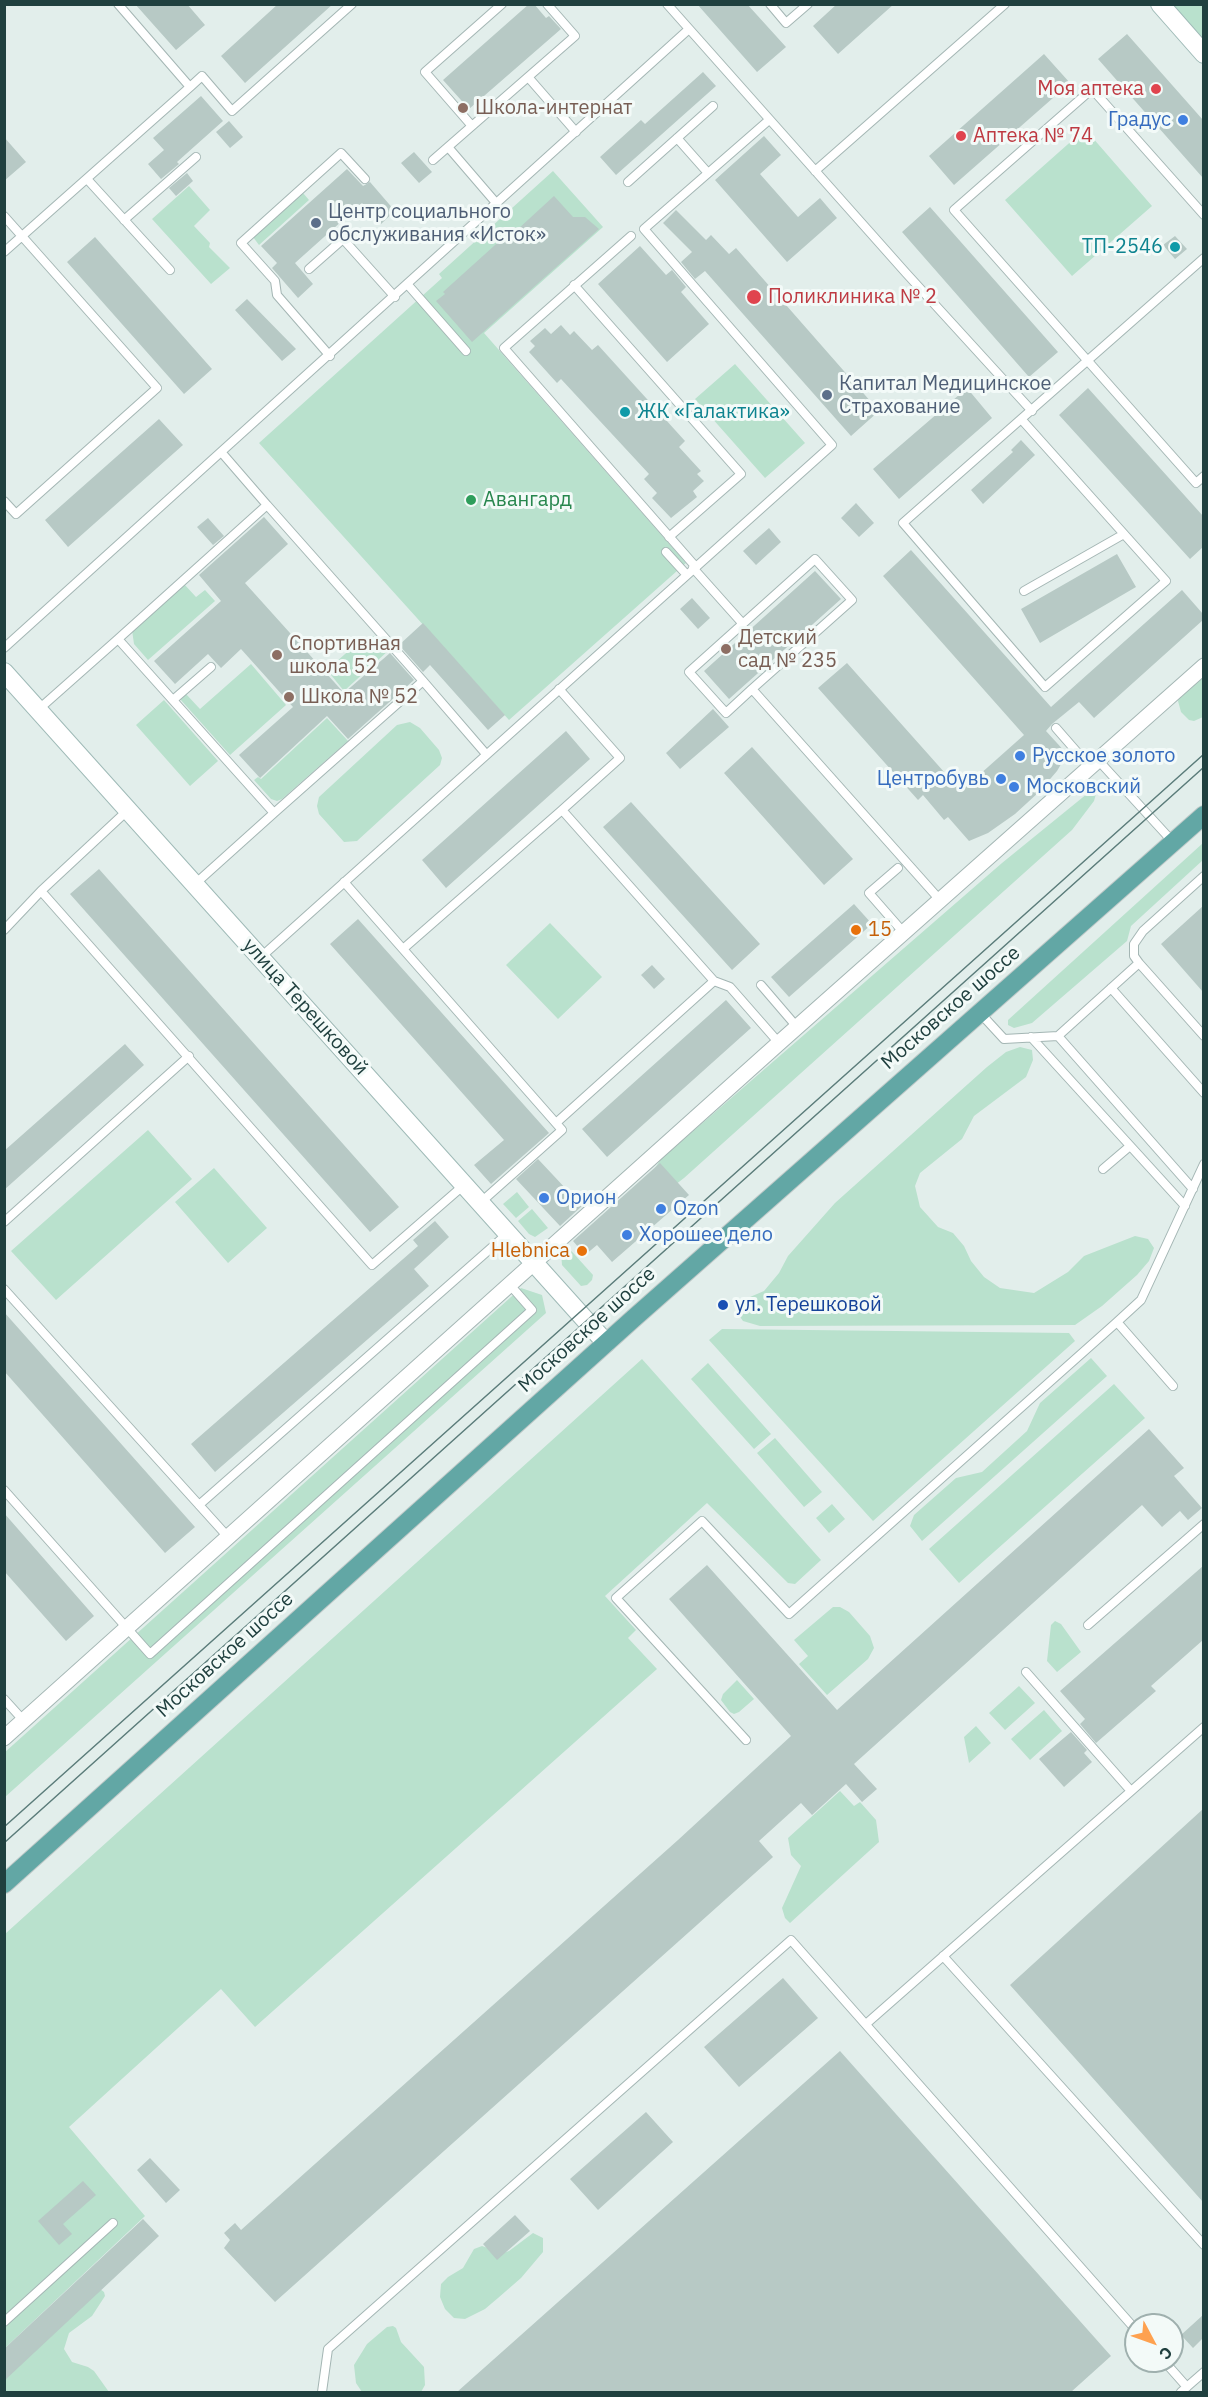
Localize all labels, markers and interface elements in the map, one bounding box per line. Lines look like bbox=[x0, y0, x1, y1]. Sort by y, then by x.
place label: Моя аптека bbox=[1037, 77, 1144, 101]
marker: Моя аптека bbox=[1149, 82, 1163, 96]
place label: Школа-интернат bbox=[475, 96, 633, 120]
marker: Школа-интернат bbox=[456, 101, 470, 115]
place label: Градус bbox=[1108, 108, 1171, 132]
marker: Градус bbox=[1176, 113, 1190, 127]
place label: Аптека № 74 bbox=[973, 124, 1093, 148]
marker: Аптека № 74 bbox=[954, 129, 968, 143]
place label: Центр социального обслуживания «Исток» bbox=[328, 200, 546, 247]
marker: Центр социального обслуживания «Исток» bbox=[309, 216, 323, 230]
place label: ТП-2546 bbox=[1082, 235, 1163, 259]
marker: ТП-2546 bbox=[1168, 240, 1182, 254]
place label: Поликлиника № 2 bbox=[768, 285, 937, 309]
marker: Поликлиника № 2 bbox=[745, 288, 763, 306]
place label: Капитал Медицинское Страхование bbox=[839, 372, 1051, 419]
marker: Капитал Медицинское Страхование bbox=[820, 388, 834, 402]
place label: ЖК «Галактика» bbox=[637, 400, 790, 424]
marker: ЖК «Галактика» bbox=[618, 405, 632, 419]
place label: Авангард bbox=[483, 488, 572, 512]
marker: Авангард bbox=[464, 493, 478, 507]
place label: Детский сад № 235 bbox=[738, 626, 837, 673]
place label: Спортивная школа 52 bbox=[289, 632, 401, 679]
marker: Детский сад № 235 bbox=[719, 642, 733, 656]
marker: Спортивная школа 52 bbox=[270, 648, 284, 662]
place label: Школа № 52 bbox=[301, 685, 418, 709]
marker: Школа № 52 bbox=[282, 690, 296, 704]
place label: Русское золото bbox=[1032, 744, 1175, 768]
marker: Русское золото bbox=[1013, 749, 1027, 763]
place label: Центробувь bbox=[877, 767, 989, 791]
marker: Центробувь bbox=[994, 772, 1008, 786]
place label: Московский bbox=[1026, 775, 1141, 799]
marker: Московский bbox=[1007, 780, 1021, 794]
place label: 15 bbox=[868, 918, 892, 942]
marker: 15 bbox=[849, 923, 863, 937]
street label: улица Терешковой bbox=[237, 934, 373, 1080]
street label: Московское шоссе bbox=[877, 941, 1025, 1075]
place label: Орион bbox=[556, 1186, 616, 1210]
marker: Орион bbox=[537, 1191, 551, 1205]
place label: Ozon bbox=[673, 1197, 719, 1221]
marker: Ozon bbox=[654, 1202, 668, 1216]
place label: Хорошее дело bbox=[639, 1223, 773, 1247]
marker: Хорошее дело bbox=[620, 1228, 634, 1242]
place label: Hlebnica bbox=[491, 1239, 570, 1263]
marker: Hlebnica bbox=[575, 1244, 589, 1258]
street label: Московское шоссе bbox=[513, 1262, 661, 1398]
place label: ул. Терешковой bbox=[735, 1293, 882, 1317]
marker: ул. Терешковой bbox=[716, 1298, 730, 1312]
street label: Московское шоссе bbox=[151, 1587, 299, 1723]
north arrow bbox=[1124, 2313, 1184, 2373]
text: С bbox=[1155, 2343, 1177, 2364]

